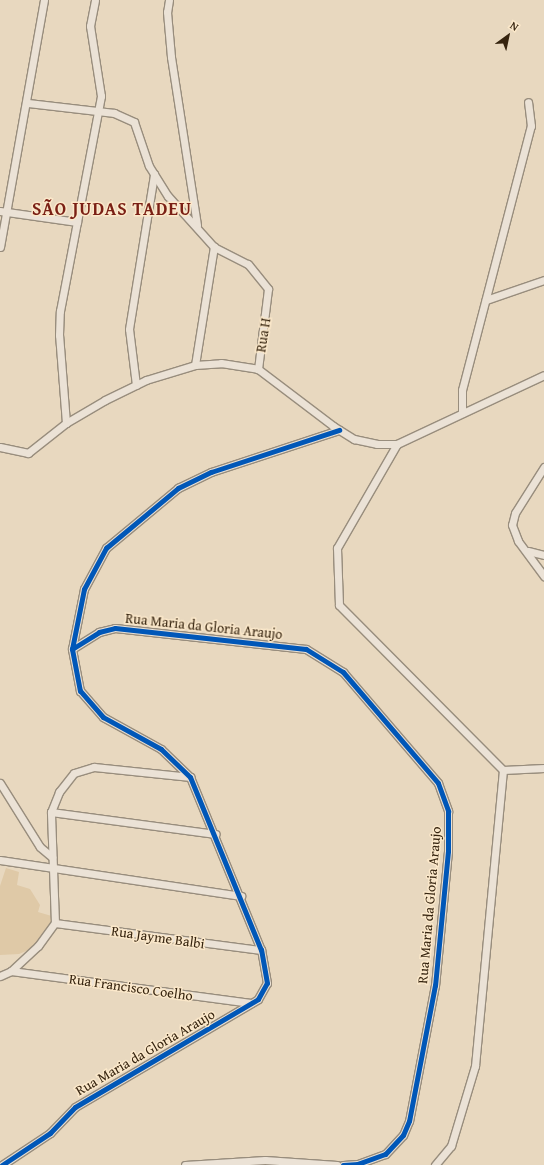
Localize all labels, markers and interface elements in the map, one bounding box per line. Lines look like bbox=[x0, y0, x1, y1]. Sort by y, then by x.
north arrow bbox=[488, 16, 528, 56]
text: N bbox=[507, 17, 522, 35]
district label: SÃO JUDAS TADEU bbox=[32, 198, 192, 220]
street label: Rua H bbox=[252, 317, 274, 353]
street label: Rua Maria da Gloria Araujo bbox=[125, 609, 283, 643]
street label: Rua Maria da Gloria Araujo bbox=[414, 826, 444, 984]
street label: Rua Jayme Balbi bbox=[110, 922, 206, 952]
street label: Rua Francisco Coelho bbox=[68, 970, 194, 1004]
street label: Rua Maria da Gloria Araujo bbox=[72, 1005, 218, 1099]

